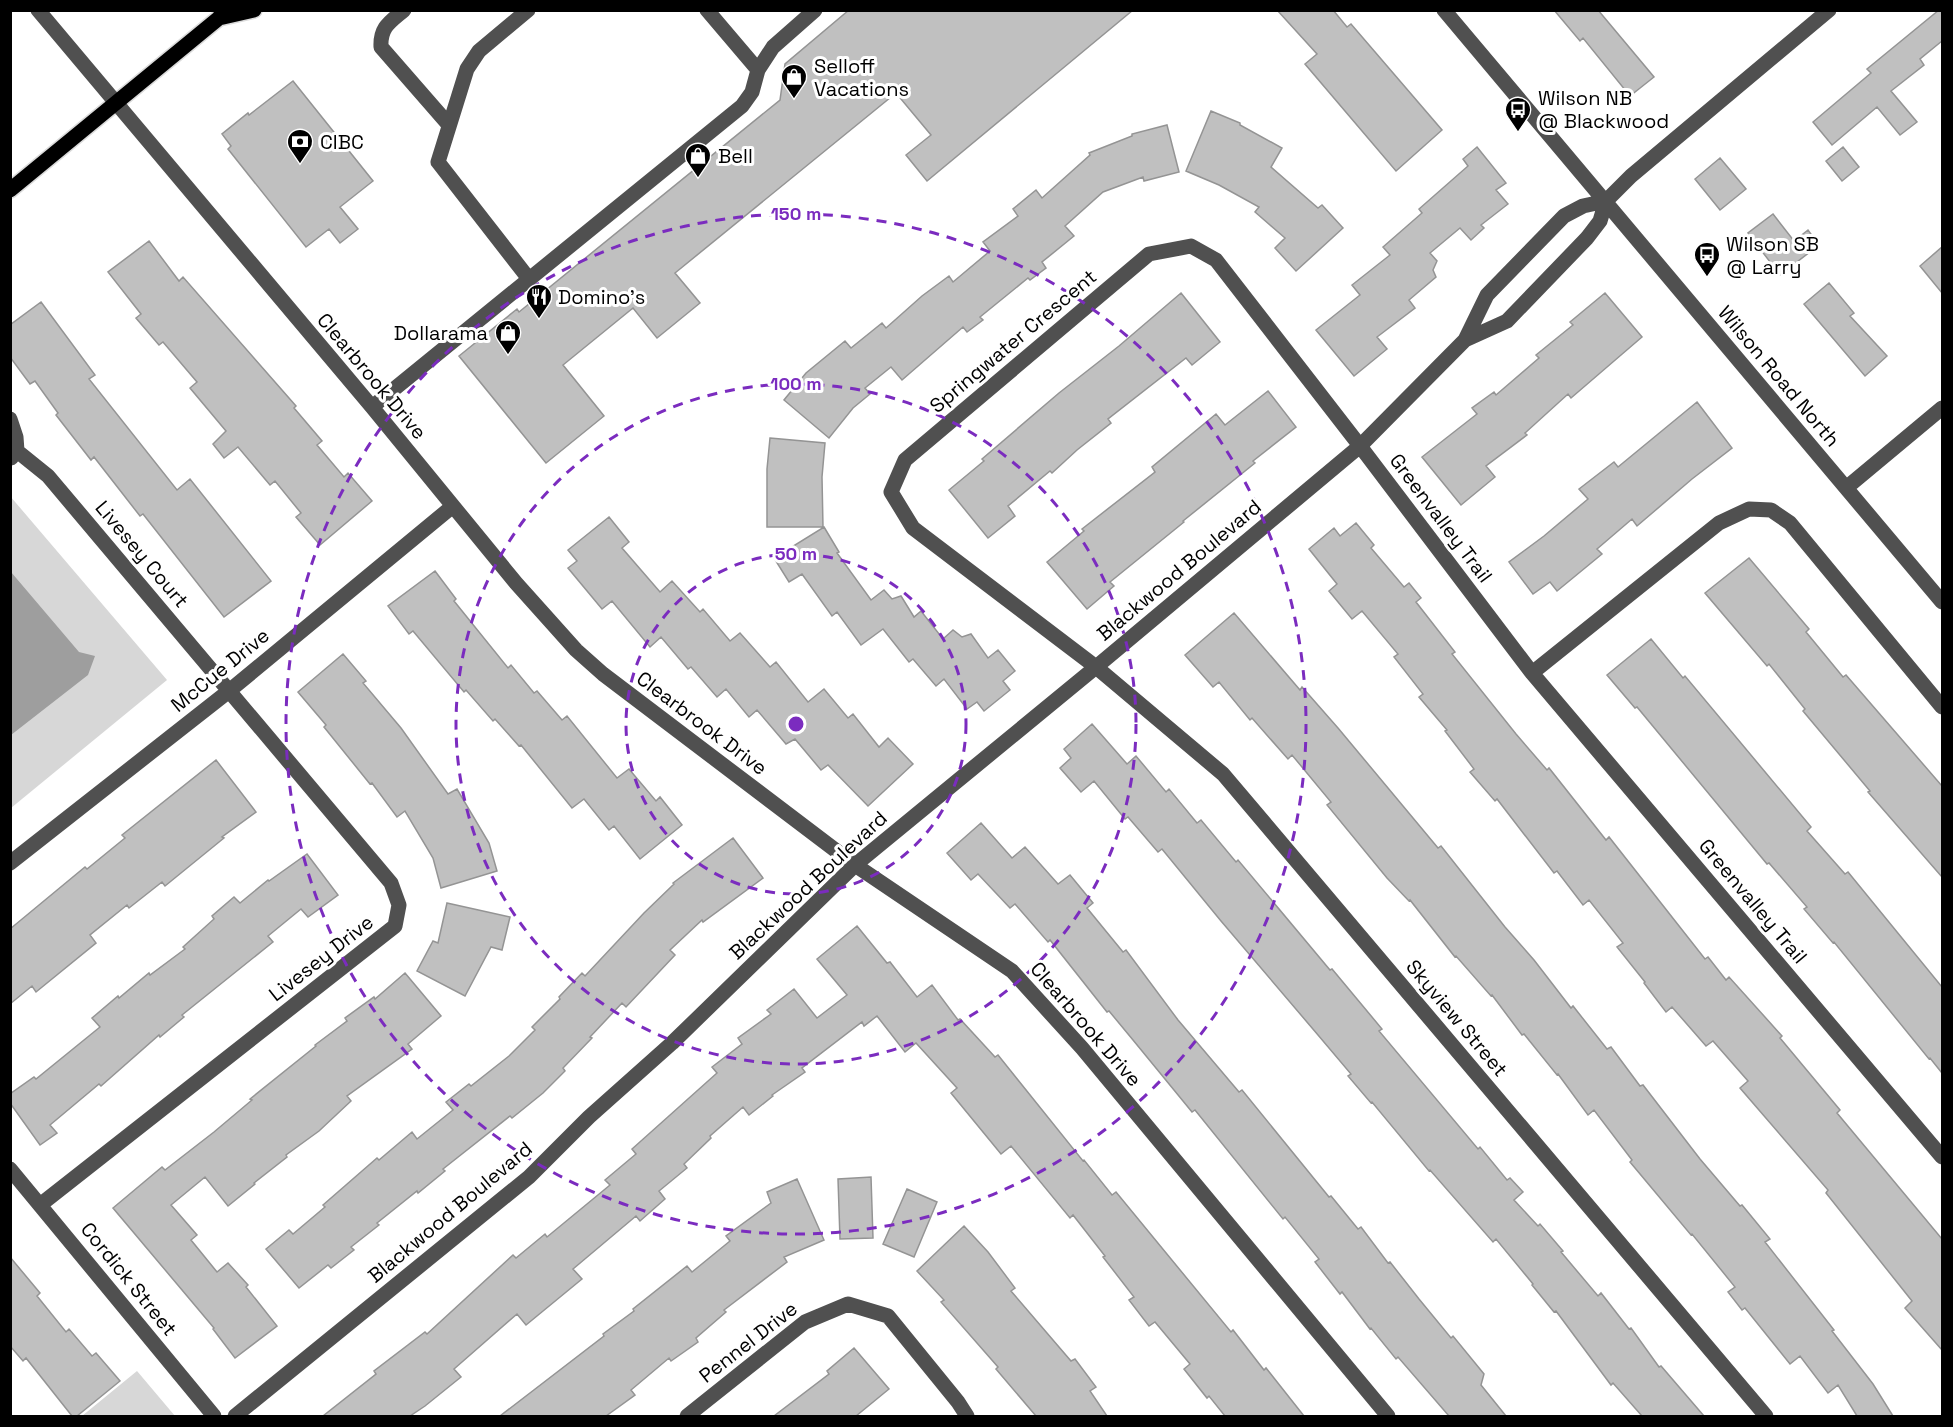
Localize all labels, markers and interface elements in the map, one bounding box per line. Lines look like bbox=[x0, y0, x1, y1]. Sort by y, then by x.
place label: Selloff Vacations bbox=[814, 53, 909, 102]
shop icon: Selloff Vacations bbox=[779, 62, 809, 100]
place label: Wilson NB @ Blackwood bbox=[1538, 85, 1669, 134]
bus stop icon: Wilson NB @ Blackwood bbox=[1503, 95, 1533, 133]
bank icon: CIBC bbox=[285, 127, 315, 165]
place label: CIBC bbox=[320, 129, 364, 155]
shop icon: Bell bbox=[683, 141, 713, 179]
place label: Bell bbox=[718, 143, 753, 169]
text: 150 m bbox=[771, 202, 821, 225]
place label: Wilson SB @ Larry bbox=[1726, 231, 1819, 280]
bus stop icon: Wilson SB @ Larry bbox=[1692, 240, 1722, 278]
street label: Springwater Crescent bbox=[924, 264, 1102, 418]
restaurant icon: Domino's bbox=[524, 282, 554, 320]
place label: Domino's bbox=[558, 284, 645, 310]
street label: Wilson Road North bbox=[1712, 300, 1846, 452]
street label: Clearbrook Drive bbox=[312, 307, 432, 445]
shop icon: Dollarama bbox=[493, 318, 523, 356]
place label: Dollarama bbox=[394, 320, 488, 346]
text: 100 m bbox=[770, 372, 822, 395]
street label: Greenvalley Trail bbox=[1384, 448, 1498, 588]
street label: Blackwood Boulevard bbox=[1091, 494, 1267, 646]
street label: Livesey Court bbox=[90, 495, 194, 613]
text: 50 m bbox=[775, 542, 817, 565]
street label: McCue Drive bbox=[165, 622, 275, 718]
street label: Clearbrook Drive bbox=[631, 665, 773, 781]
centre of rings bbox=[786, 714, 806, 734]
street label: Blackwood Boulevard bbox=[724, 805, 892, 965]
street label: Greenvalley Trail bbox=[1693, 833, 1813, 969]
street label: Livesey Drive bbox=[263, 909, 379, 1007]
street label: Skyview Street bbox=[1400, 954, 1514, 1082]
street label: Clearbrook Drive bbox=[1025, 956, 1147, 1092]
street label: Blackwood Boulevard bbox=[362, 1136, 538, 1288]
street label: Cordick Street bbox=[75, 1217, 183, 1341]
street label: Pennel Drive bbox=[694, 1295, 802, 1389]

